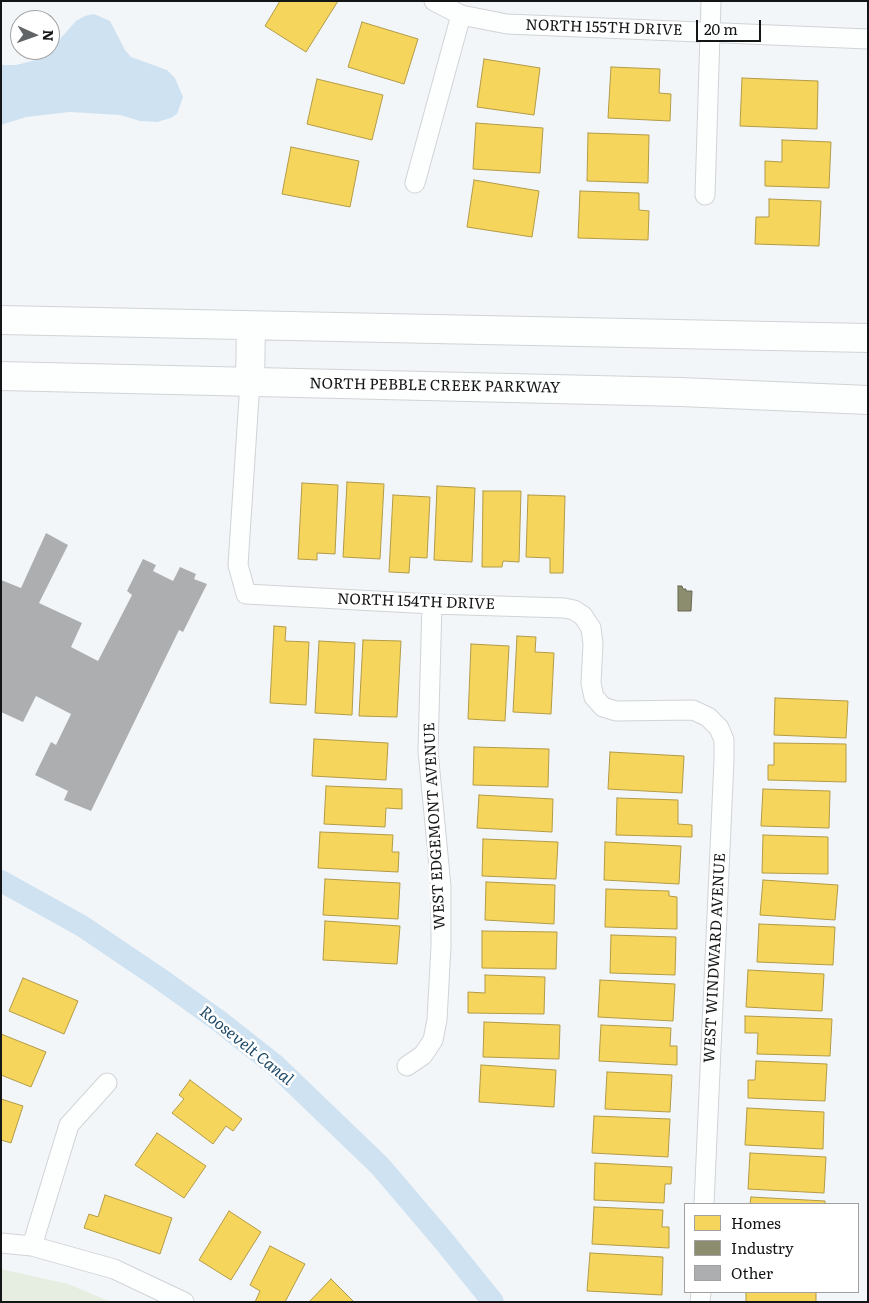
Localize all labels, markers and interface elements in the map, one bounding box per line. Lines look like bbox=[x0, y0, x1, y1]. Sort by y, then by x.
north arrow bbox=[10, 10, 60, 60]
scale bar bbox=[699, 10, 764, 42]
street label: NORTH 155TH DRIVE bbox=[525, 16, 683, 40]
text: 20 m bbox=[704, 17, 738, 40]
text: N bbox=[39, 29, 59, 42]
street label: NORTH PEBBLE CREEK PARKWAY bbox=[309, 375, 561, 397]
street label: NORTH 154TH DRIVE bbox=[337, 590, 495, 614]
street label: WEST EDGEMONT AVENUE bbox=[421, 722, 449, 930]
street label: WEST WINDWARD AVENUE bbox=[701, 853, 729, 1063]
water label: Roosevelt Canal bbox=[195, 1002, 297, 1090]
legend bbox=[684, 1203, 859, 1293]
text: Homes bbox=[731, 1211, 781, 1234]
text: Industry bbox=[731, 1236, 794, 1259]
text: Other bbox=[731, 1261, 773, 1284]

